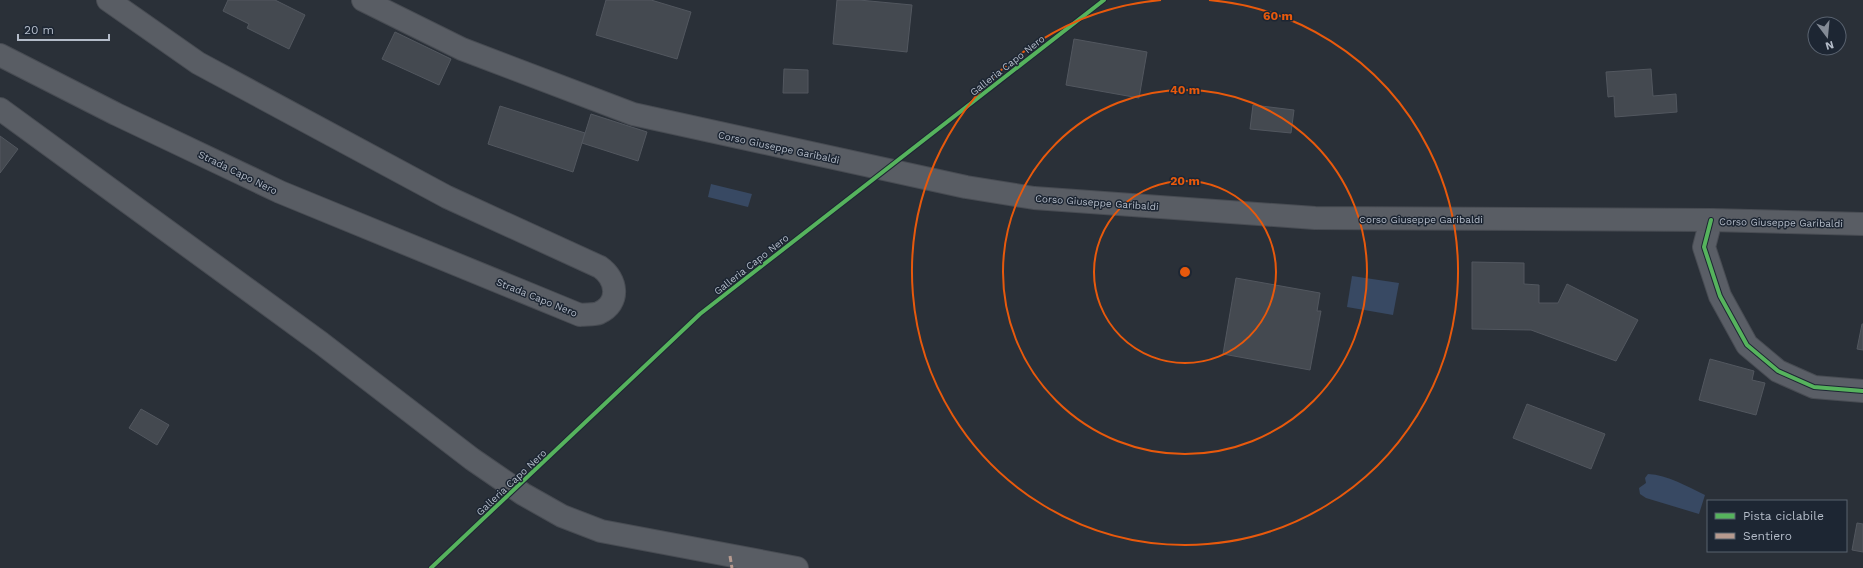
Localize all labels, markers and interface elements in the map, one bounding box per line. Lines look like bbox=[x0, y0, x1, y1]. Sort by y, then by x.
text: 60 m bbox=[1263, 9, 1293, 23]
scale bar bbox=[18, 16, 109, 42]
north arrow bbox=[1807, 16, 1847, 56]
text: 20 m bbox=[24, 23, 54, 37]
street label: Galleria Capo Nero bbox=[968, 33, 1047, 98]
text: N bbox=[1824, 38, 1835, 53]
text: 40 m bbox=[1170, 83, 1200, 97]
street label: Corso Giuseppe Garibaldi bbox=[717, 129, 841, 166]
street label: Strada Capo Nero bbox=[197, 149, 279, 196]
text: 20 m bbox=[1170, 174, 1200, 188]
street label: Corso Giuseppe Garibaldi bbox=[1035, 193, 1159, 212]
street label: Corso Giuseppe Garibaldi bbox=[1359, 214, 1483, 225]
street label: Corso Giuseppe Garibaldi bbox=[1719, 216, 1843, 229]
street label: Galleria Capo Nero bbox=[712, 232, 791, 297]
centre of rings bbox=[1178, 265, 1192, 279]
street label: Strada Capo Nero bbox=[495, 276, 579, 319]
street label: Galleria Capo Nero bbox=[474, 447, 549, 518]
legend bbox=[1707, 500, 1847, 552]
text: Pista ciclabile bbox=[1743, 509, 1824, 523]
text: Sentiero bbox=[1743, 529, 1792, 543]

